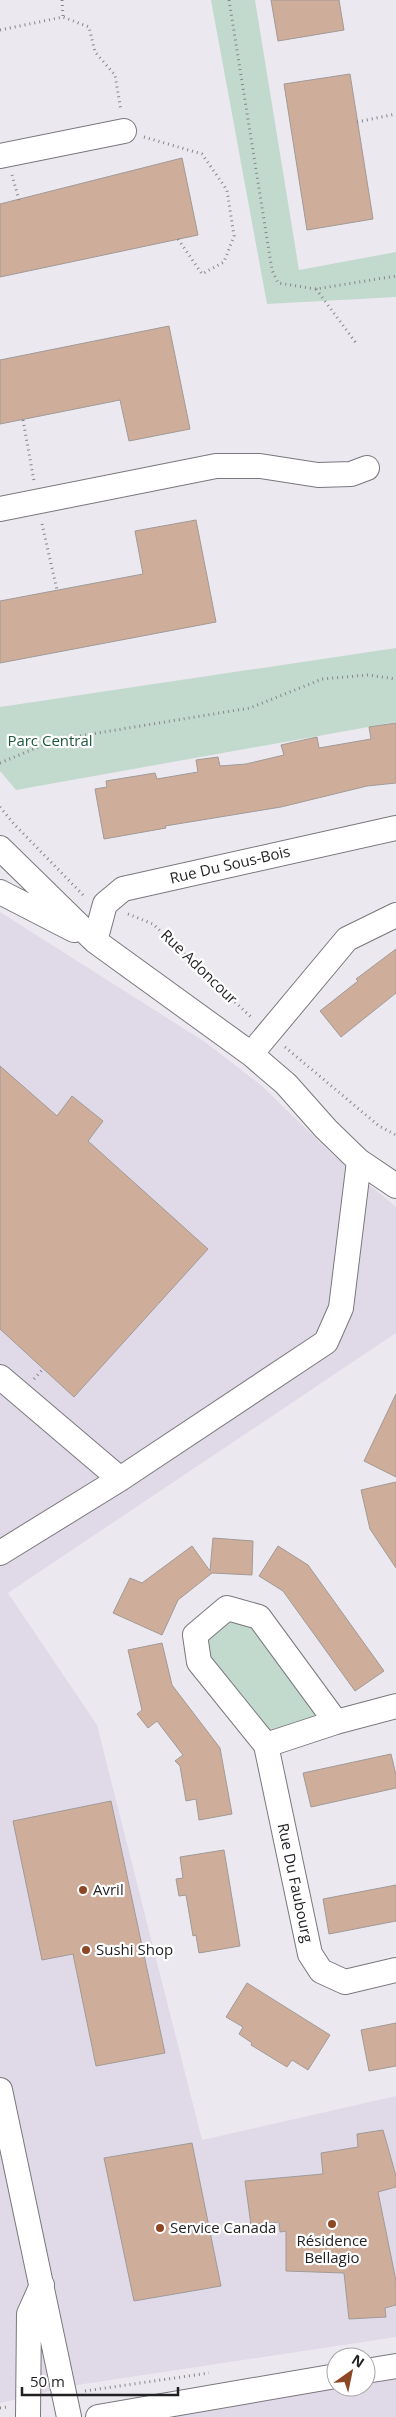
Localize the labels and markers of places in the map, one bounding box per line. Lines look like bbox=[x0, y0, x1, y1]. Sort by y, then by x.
place label: Avril bbox=[93, 1879, 124, 1899]
marker: Avril bbox=[77, 1884, 89, 1896]
place label: Sushi Shop bbox=[96, 1939, 173, 1959]
marker: Sushi Shop bbox=[80, 1944, 92, 1956]
place label: Service Canada bbox=[170, 2217, 276, 2237]
marker: Résidence Bellagio bbox=[326, 2218, 338, 2230]
marker: Service Canada bbox=[154, 2222, 166, 2234]
place label: Résidence Bellagio bbox=[296, 2230, 368, 2267]

